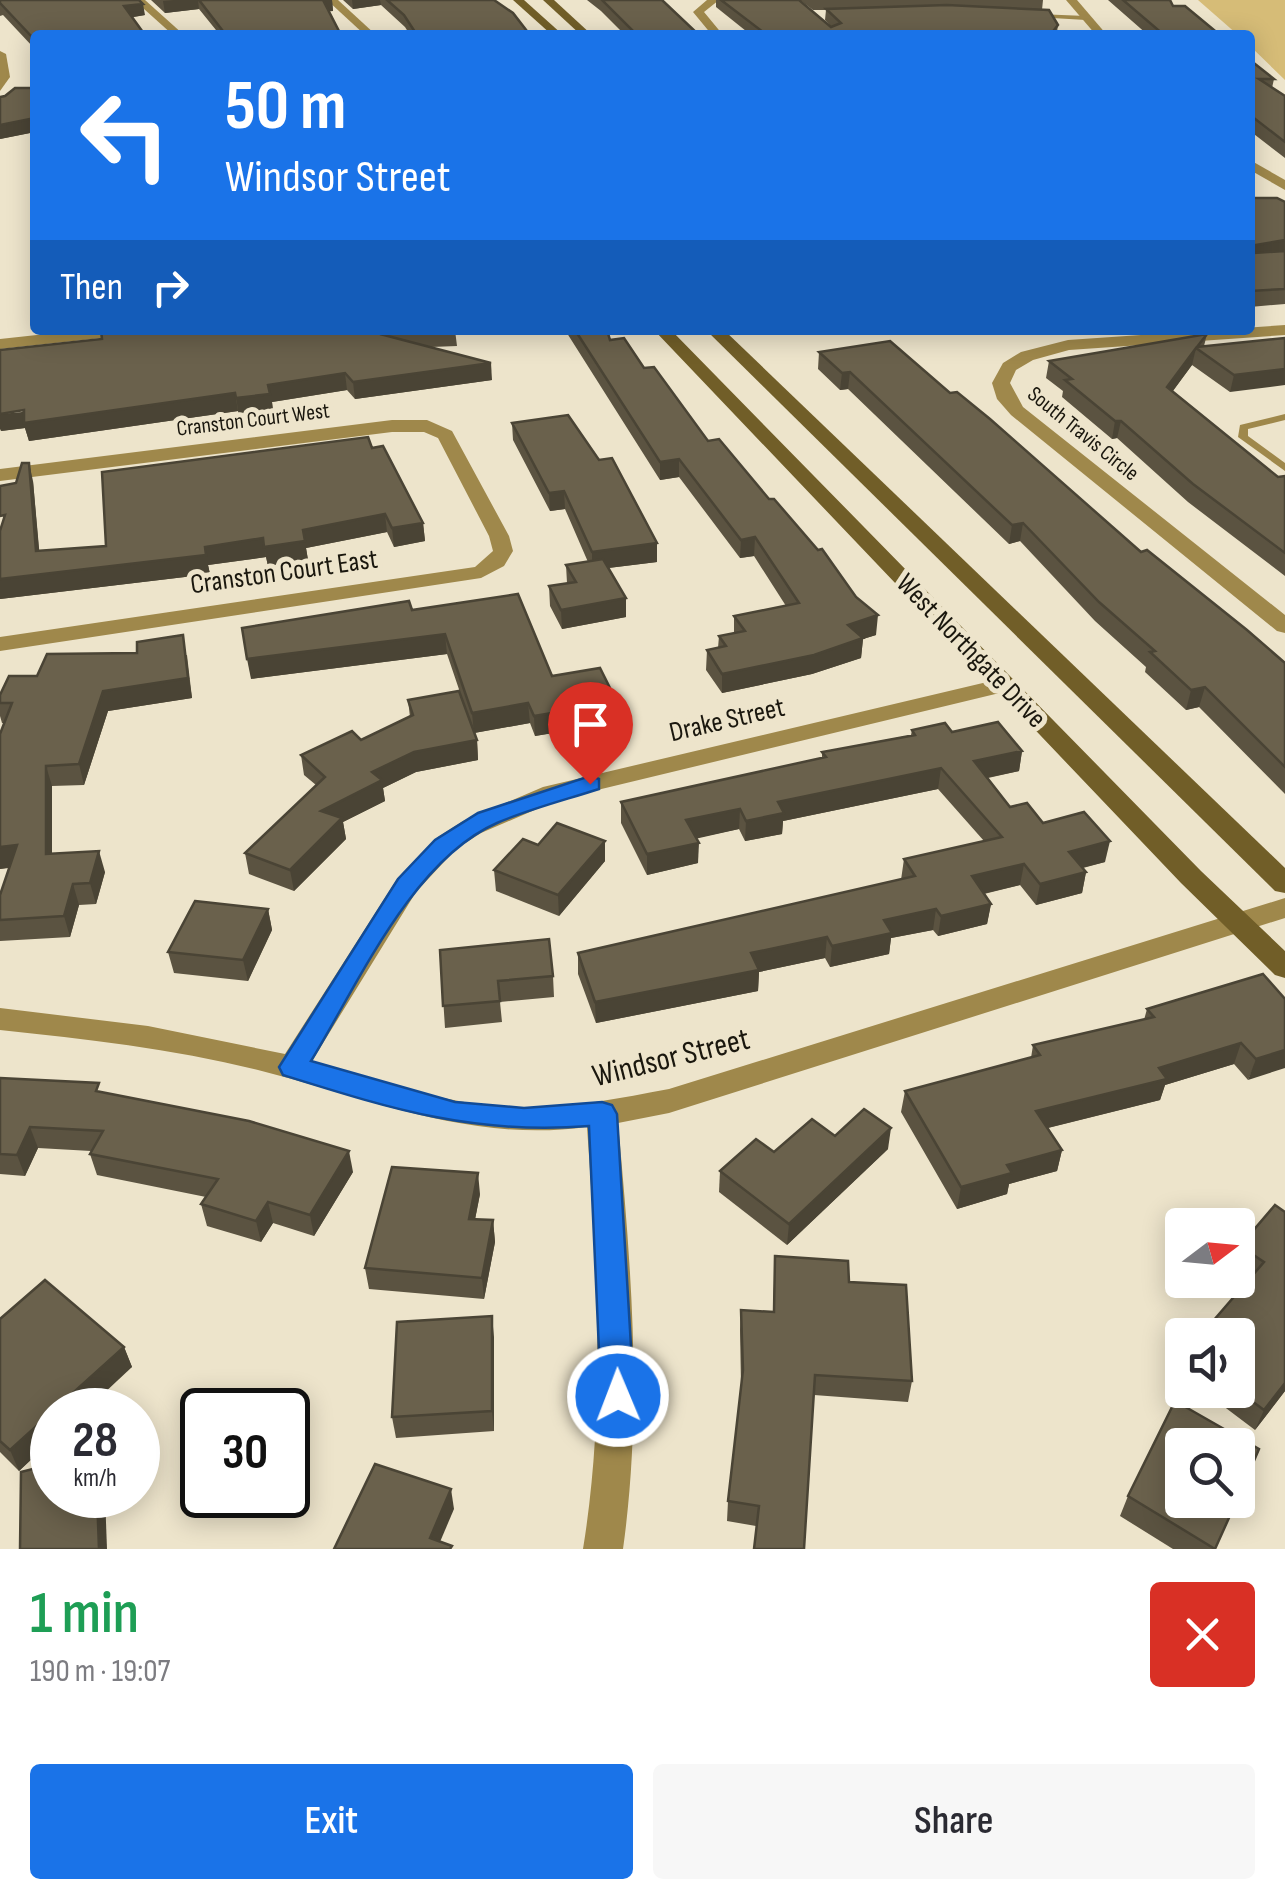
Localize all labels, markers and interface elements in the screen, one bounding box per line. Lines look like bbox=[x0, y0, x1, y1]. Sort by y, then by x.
text: 50 m bbox=[225, 65, 346, 149]
icon: left bbox=[60, 70, 190, 200]
text: Windsor Street bbox=[225, 150, 451, 205]
icon: right bbox=[143, 260, 198, 315]
text: Then bbox=[60, 265, 123, 310]
street label: South Travis Circle bbox=[1022, 381, 1144, 487]
street label: Cranston Court West bbox=[175, 397, 331, 443]
street label: Cranston Court East bbox=[188, 543, 380, 601]
street label: West Northgate Drive bbox=[889, 567, 1053, 735]
pin bbox=[548, 682, 633, 785]
street label: Drake Street bbox=[666, 691, 788, 749]
icon: arrive bbox=[563, 697, 618, 752]
street label: Windsor Street bbox=[588, 1020, 754, 1096]
north arrow bbox=[1165, 1208, 1255, 1298]
map controls bbox=[1165, 1208, 1255, 1518]
button: sound bbox=[1165, 1318, 1255, 1408]
position arrow bbox=[566, 1344, 670, 1448]
speed limit sign: 30 bbox=[180, 1388, 310, 1518]
text: 28 bbox=[72, 1411, 118, 1471]
button: search bbox=[1165, 1428, 1255, 1518]
text: km/h bbox=[73, 1463, 117, 1494]
text: 1 min bbox=[30, 1578, 139, 1650]
button: close bbox=[1150, 1582, 1255, 1687]
text: 190 m · 19:07 bbox=[30, 1652, 170, 1691]
button: Exit bbox=[30, 1764, 633, 1879]
button: Share bbox=[653, 1764, 1255, 1879]

